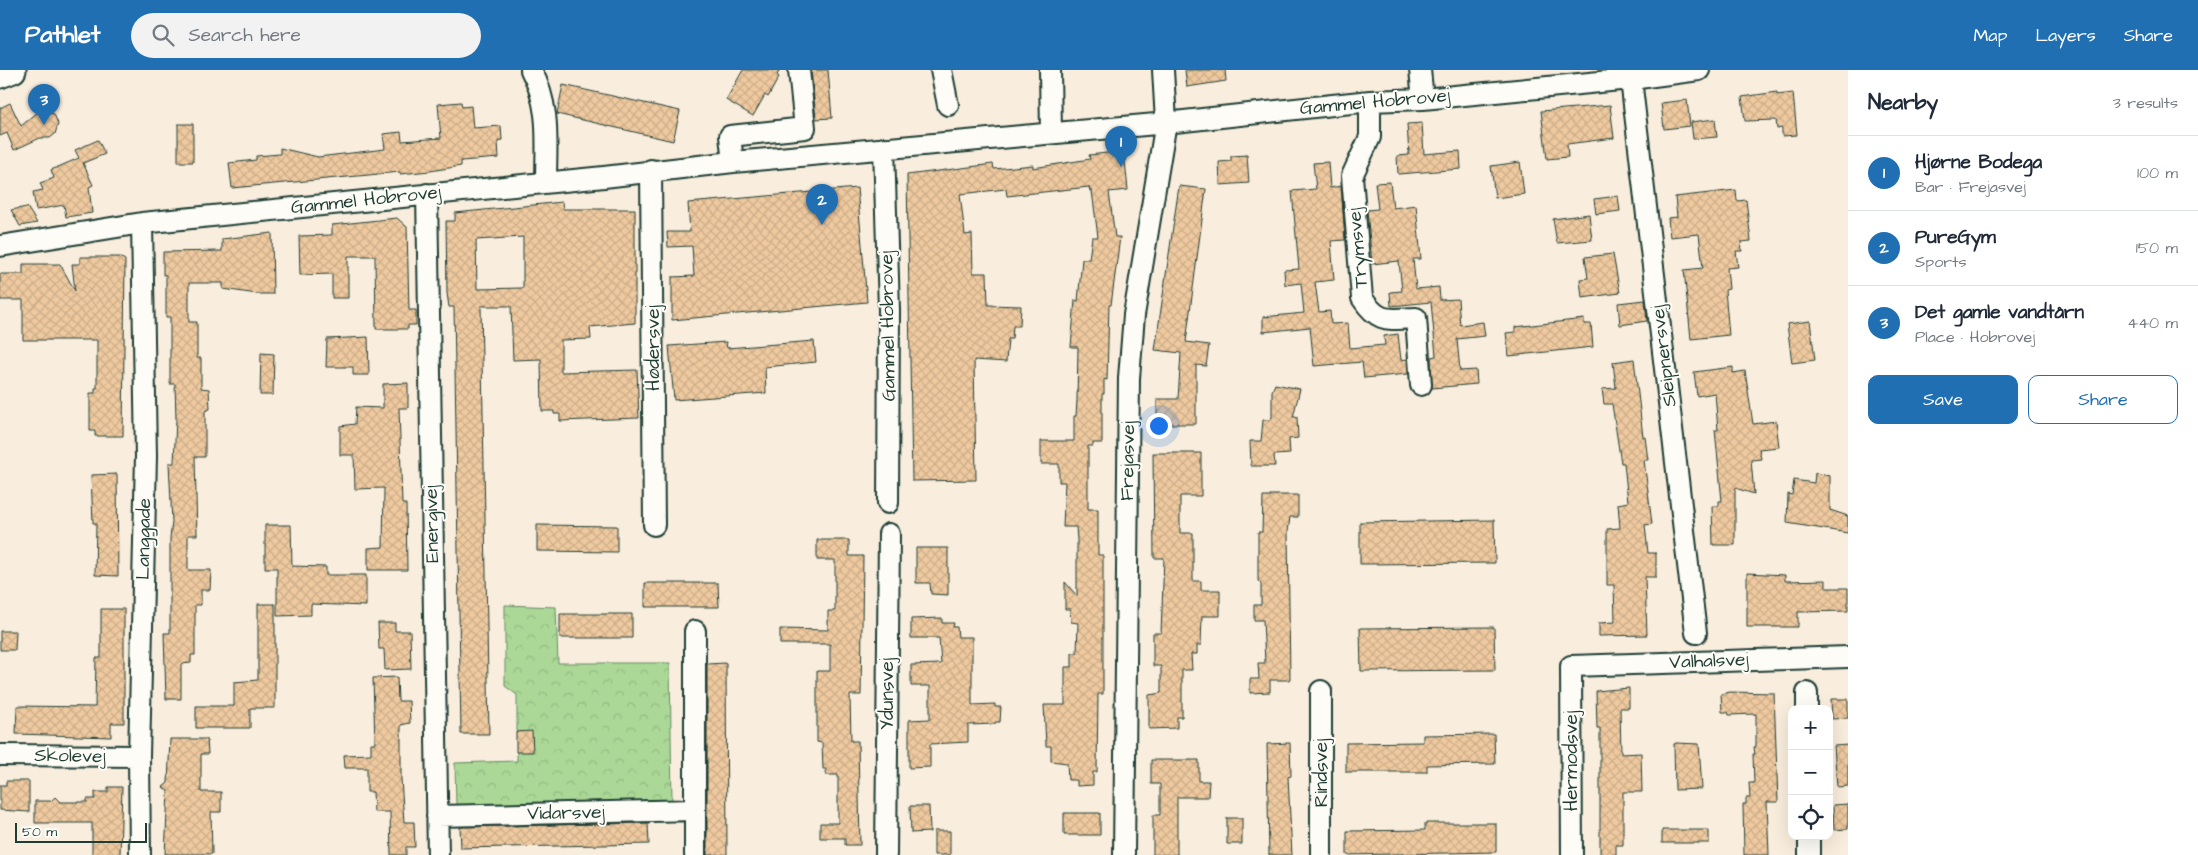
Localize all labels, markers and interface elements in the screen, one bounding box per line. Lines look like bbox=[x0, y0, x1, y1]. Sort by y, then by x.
search box bbox=[131, 13, 481, 58]
text: Pathlet bbox=[25, 18, 101, 52]
icon: search bbox=[149, 21, 177, 49]
text: Search here bbox=[189, 22, 301, 49]
text: Map bbox=[1973, 23, 2007, 48]
text: Layers bbox=[2035, 23, 2096, 48]
text: Share bbox=[2124, 23, 2173, 48]
street label: Gammel Hobrovej bbox=[1299, 82, 1452, 122]
pin: 3 bbox=[28, 84, 60, 125]
text: Nearby bbox=[1868, 88, 1938, 117]
text: 3 results bbox=[2113, 92, 2178, 114]
pin: 1 bbox=[1105, 126, 1137, 167]
text: Hjørne Bodega bbox=[1915, 149, 2042, 176]
text: 1 bbox=[1883, 162, 1885, 184]
text: 100 m bbox=[2137, 162, 2178, 184]
text: Bar · Frejasvej bbox=[1915, 176, 2026, 198]
street label: Gammel Hobrovej bbox=[290, 179, 443, 221]
pin: 2 bbox=[806, 184, 838, 225]
street label: Trymsvej bbox=[1341, 206, 1376, 289]
text: PureGym bbox=[1915, 224, 1996, 251]
text: 2 bbox=[1879, 237, 1889, 259]
text: 150 m bbox=[2136, 237, 2178, 259]
street label: Gammel Hobrovej bbox=[873, 250, 903, 402]
text: Sports bbox=[1915, 251, 1967, 273]
text: Det gamle vandtårn bbox=[1915, 299, 2084, 326]
street label: Sleipnersvej bbox=[1644, 303, 1684, 408]
street label: Hødersvej bbox=[640, 305, 667, 391]
text: 3 bbox=[1880, 312, 1888, 334]
text: 440 m bbox=[2127, 312, 2178, 334]
text: Place · Hobrovej bbox=[1915, 326, 2035, 348]
button: Save bbox=[1868, 375, 2018, 424]
button: Share bbox=[2028, 375, 2178, 424]
your location bbox=[1146, 413, 1172, 439]
street label: Frejasvej bbox=[1114, 420, 1142, 501]
street label: Energivej bbox=[418, 484, 447, 563]
street label: Langgade bbox=[130, 498, 159, 580]
street label: Valhalsvej bbox=[1669, 646, 1750, 676]
street label: Ydunsvej bbox=[874, 657, 901, 730]
map controls bbox=[1788, 705, 1833, 840]
button: + bbox=[1788, 705, 1833, 750]
street label: Hermodsvej bbox=[1558, 710, 1585, 811]
street label: Rindsvej bbox=[1308, 738, 1335, 807]
street label: Skolevej bbox=[34, 742, 107, 770]
button: − bbox=[1788, 750, 1833, 795]
button: locate bbox=[1788, 795, 1833, 840]
street label: Vidarsvej bbox=[527, 799, 606, 827]
scale bar bbox=[15, 820, 148, 843]
text: 50 m bbox=[22, 822, 57, 842]

